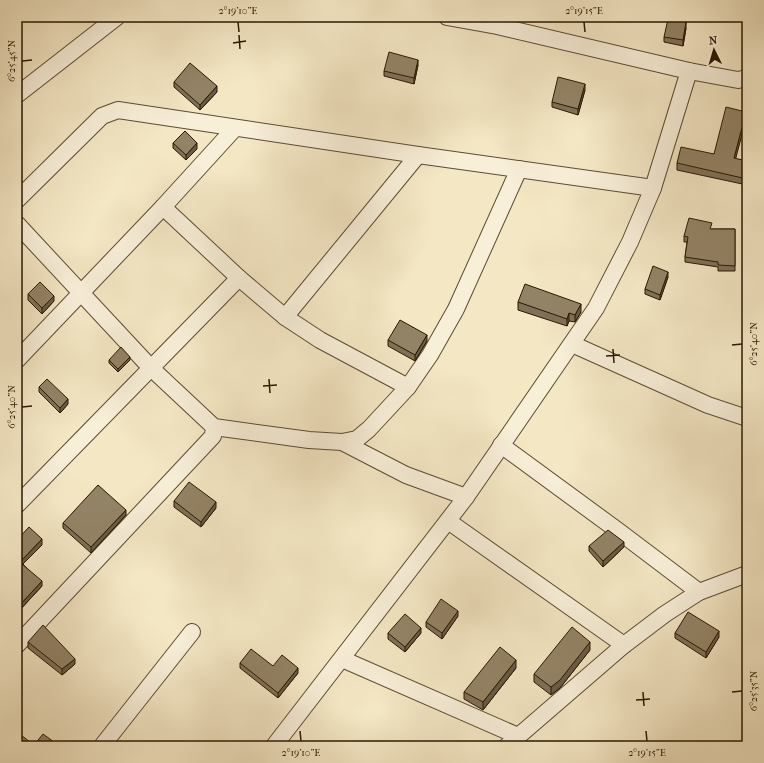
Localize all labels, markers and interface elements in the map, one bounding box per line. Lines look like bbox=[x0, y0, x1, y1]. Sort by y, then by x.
text: 2°19'10"E bbox=[219, 5, 257, 17]
text: 2°19'15"E bbox=[565, 5, 603, 17]
north arrow bbox=[694, 30, 734, 70]
text: N bbox=[708, 34, 719, 47]
text: 6°25'45"N bbox=[6, 40, 18, 82]
text: 6°25'40"N bbox=[748, 322, 760, 366]
text: 6°25'40"N bbox=[6, 385, 18, 429]
text: 6°25'35"N bbox=[748, 670, 760, 711]
text: 2°19'10"E bbox=[282, 747, 320, 759]
text: 2°19'15"E bbox=[628, 747, 666, 759]

